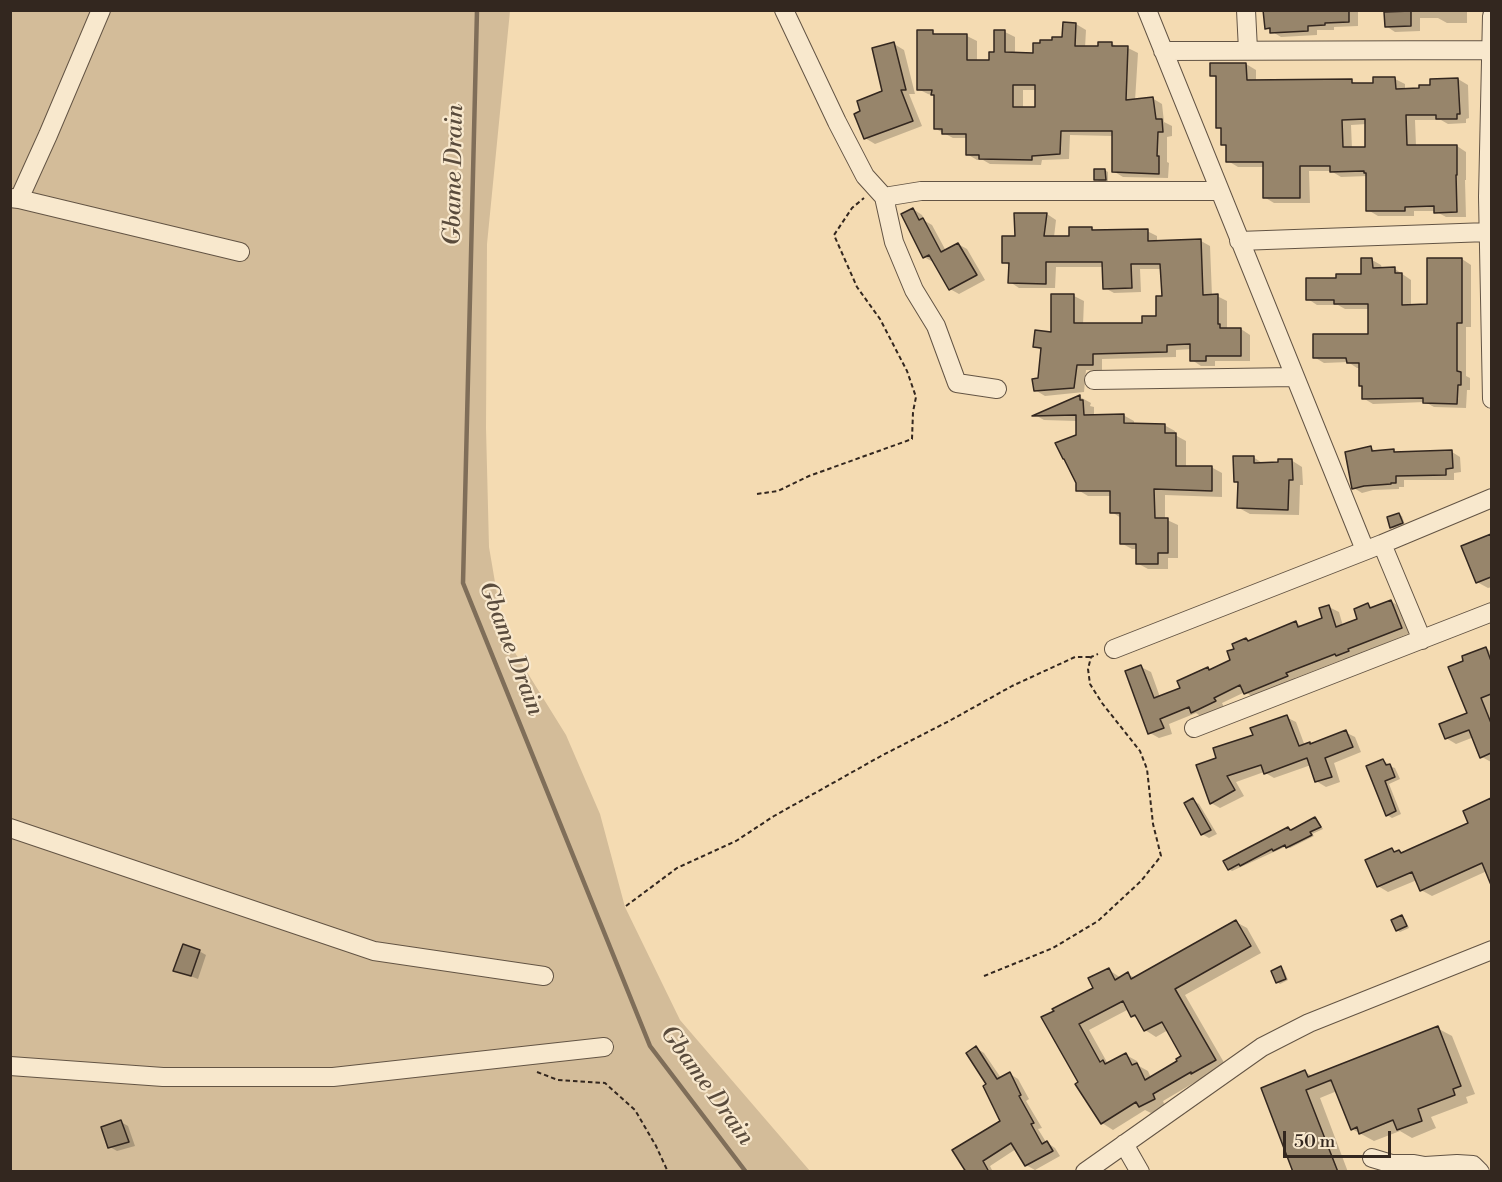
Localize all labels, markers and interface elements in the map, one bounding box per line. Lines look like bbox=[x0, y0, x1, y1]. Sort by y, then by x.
water label: Gbame Drain bbox=[439, 104, 471, 246]
water label: Gbame Drain bbox=[471, 578, 549, 720]
water label: Gbame Drain bbox=[653, 1020, 759, 1152]
scale bar bbox=[1286, 1119, 1394, 1157]
text: 50 m bbox=[1294, 1130, 1335, 1153]

